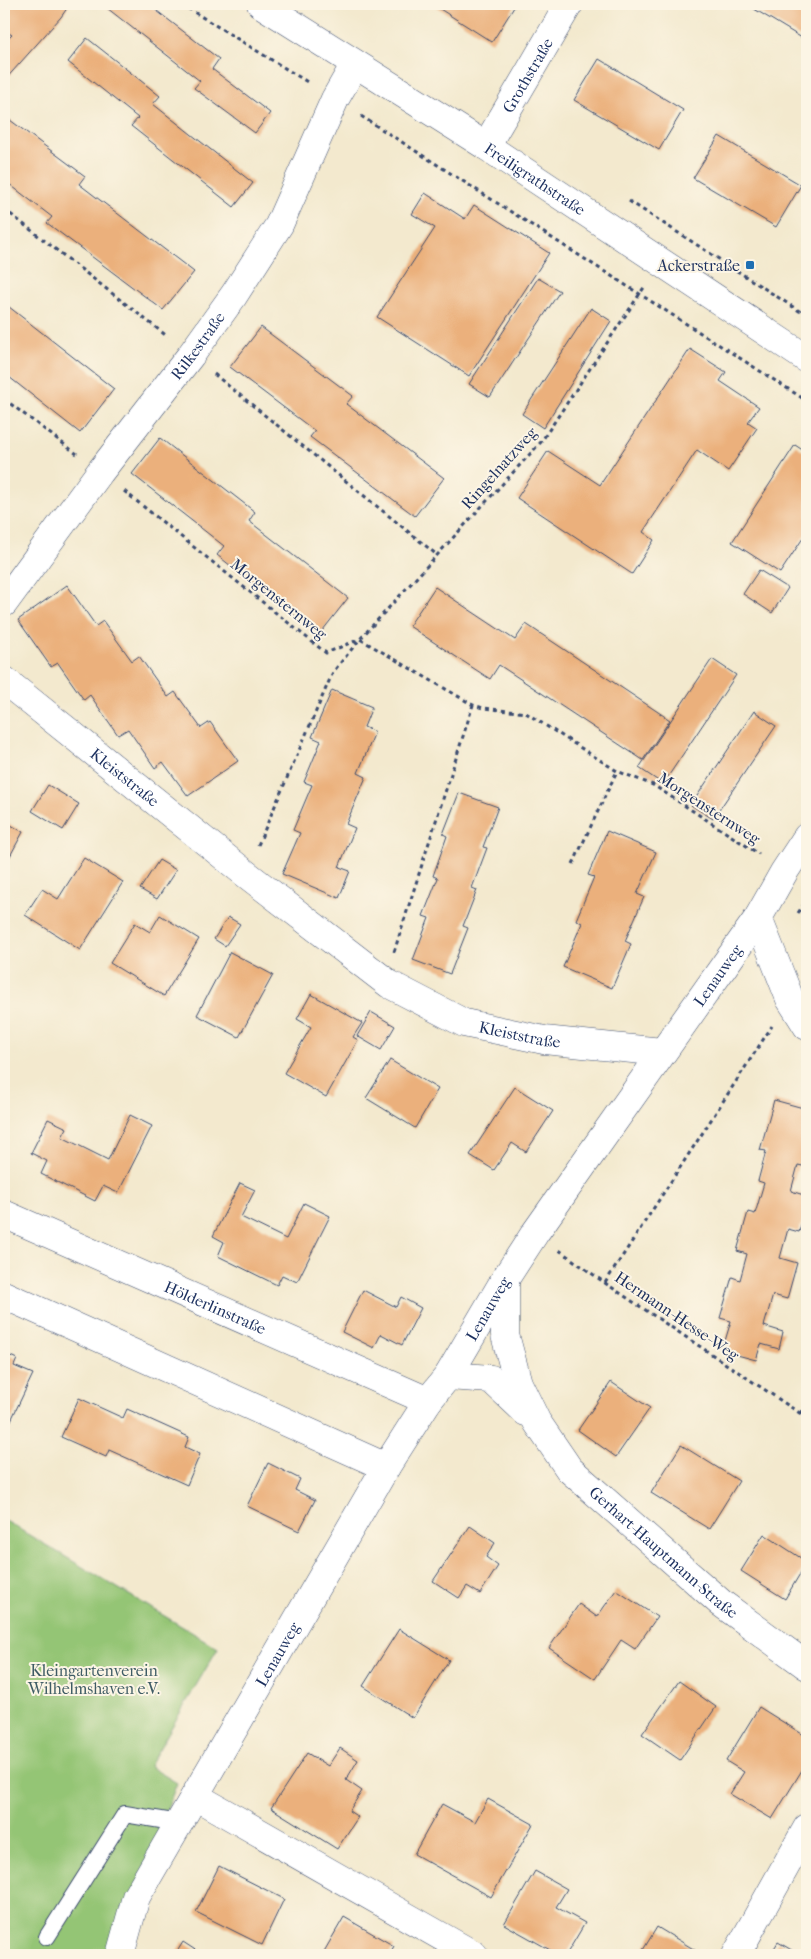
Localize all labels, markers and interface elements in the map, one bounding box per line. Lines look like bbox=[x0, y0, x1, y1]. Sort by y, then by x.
street label: Grothstraße bbox=[498, 34, 557, 116]
street label: Freiligrathstraße bbox=[481, 138, 589, 219]
place label: Ackerstraße bbox=[656, 256, 740, 275]
marker: Ackerstraße bbox=[744, 259, 756, 271]
street label: Rilkestraße bbox=[166, 308, 228, 383]
street label: Ringelnatzweg bbox=[457, 423, 541, 513]
street label: Morgensternweg bbox=[227, 554, 331, 644]
street label: Kleiststraße bbox=[87, 744, 163, 810]
street label: Morgensternweg bbox=[654, 768, 764, 848]
street label: Lenauweg bbox=[689, 940, 746, 1010]
street label: Kleiststraße bbox=[477, 1017, 561, 1051]
street label: Hermann-Hesse-Weg bbox=[611, 1267, 743, 1365]
street label: Lenauweg bbox=[461, 1273, 514, 1344]
street label: Hölderlinstraße bbox=[162, 1277, 269, 1338]
street label: Gerhart-Hauptmann-Straße bbox=[586, 1482, 742, 1622]
street label: Lenauweg bbox=[251, 1618, 304, 1690]
park label: Kleingartenverein Wilhelmshaven e.V. bbox=[27, 1661, 160, 1698]

